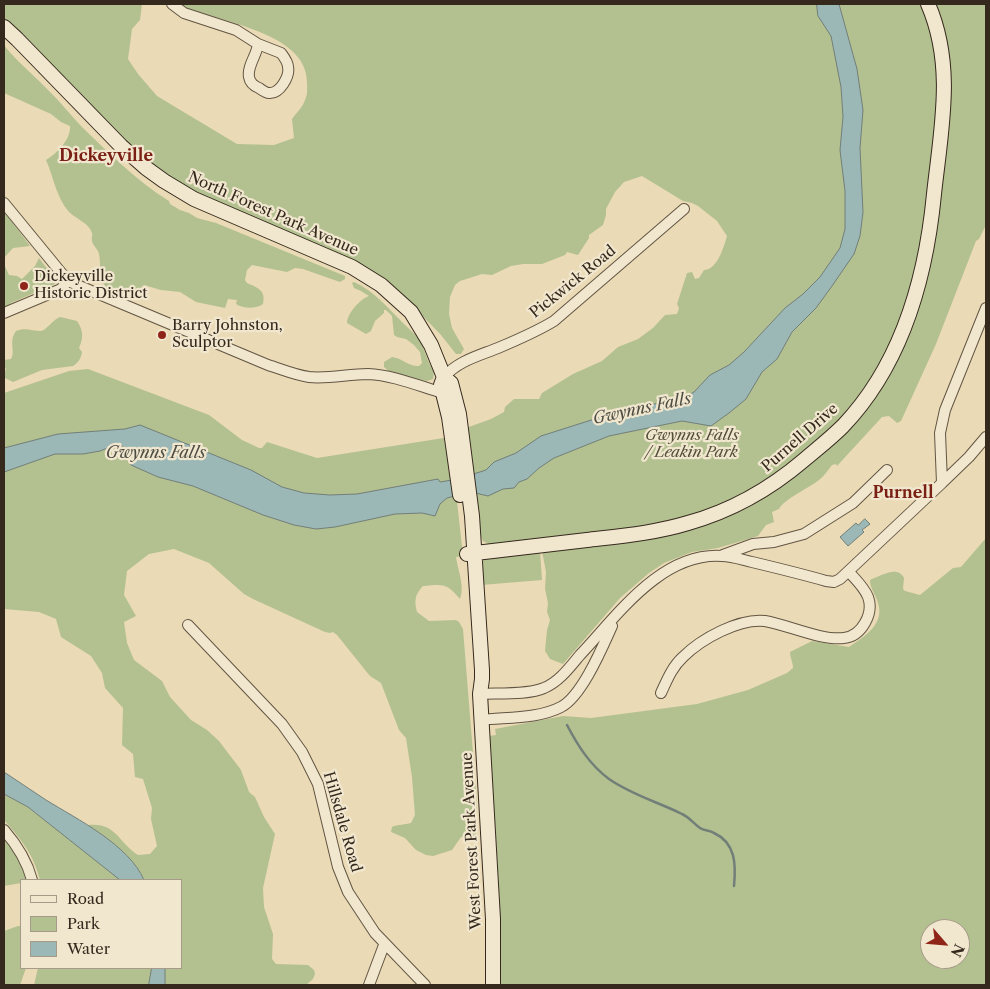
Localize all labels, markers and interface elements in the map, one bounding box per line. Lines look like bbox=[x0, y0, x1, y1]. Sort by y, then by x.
district label: Dickeyville bbox=[59, 146, 153, 166]
street label: North Forest Park Avenue bbox=[185, 168, 361, 260]
street label: Pickwick Road bbox=[526, 242, 620, 322]
place label: Dickeyville Historic District bbox=[34, 268, 148, 303]
marker: Dickeyville Historic District bbox=[18, 280, 30, 292]
place label: Barry Johnston, Sculptor bbox=[172, 317, 283, 352]
marker: Barry Johnston, Sculptor bbox=[156, 329, 168, 341]
water label: Gwynns Falls bbox=[591, 389, 693, 429]
street label: Purnell Drive bbox=[758, 400, 842, 476]
park label: Gwynns Falls / Leakin Park bbox=[645, 427, 739, 462]
water label: Gwynns Falls bbox=[106, 443, 206, 463]
district label: Purnell bbox=[872, 483, 934, 503]
street label: West Forest Park Avenue bbox=[458, 752, 486, 930]
street label: Hillsdale Road bbox=[319, 770, 365, 874]
legend bbox=[20, 879, 182, 969]
text: Road bbox=[67, 889, 104, 908]
text: Park bbox=[67, 914, 100, 933]
north arrow bbox=[920, 919, 970, 969]
text: Water bbox=[67, 939, 110, 958]
text: N bbox=[947, 941, 968, 960]

